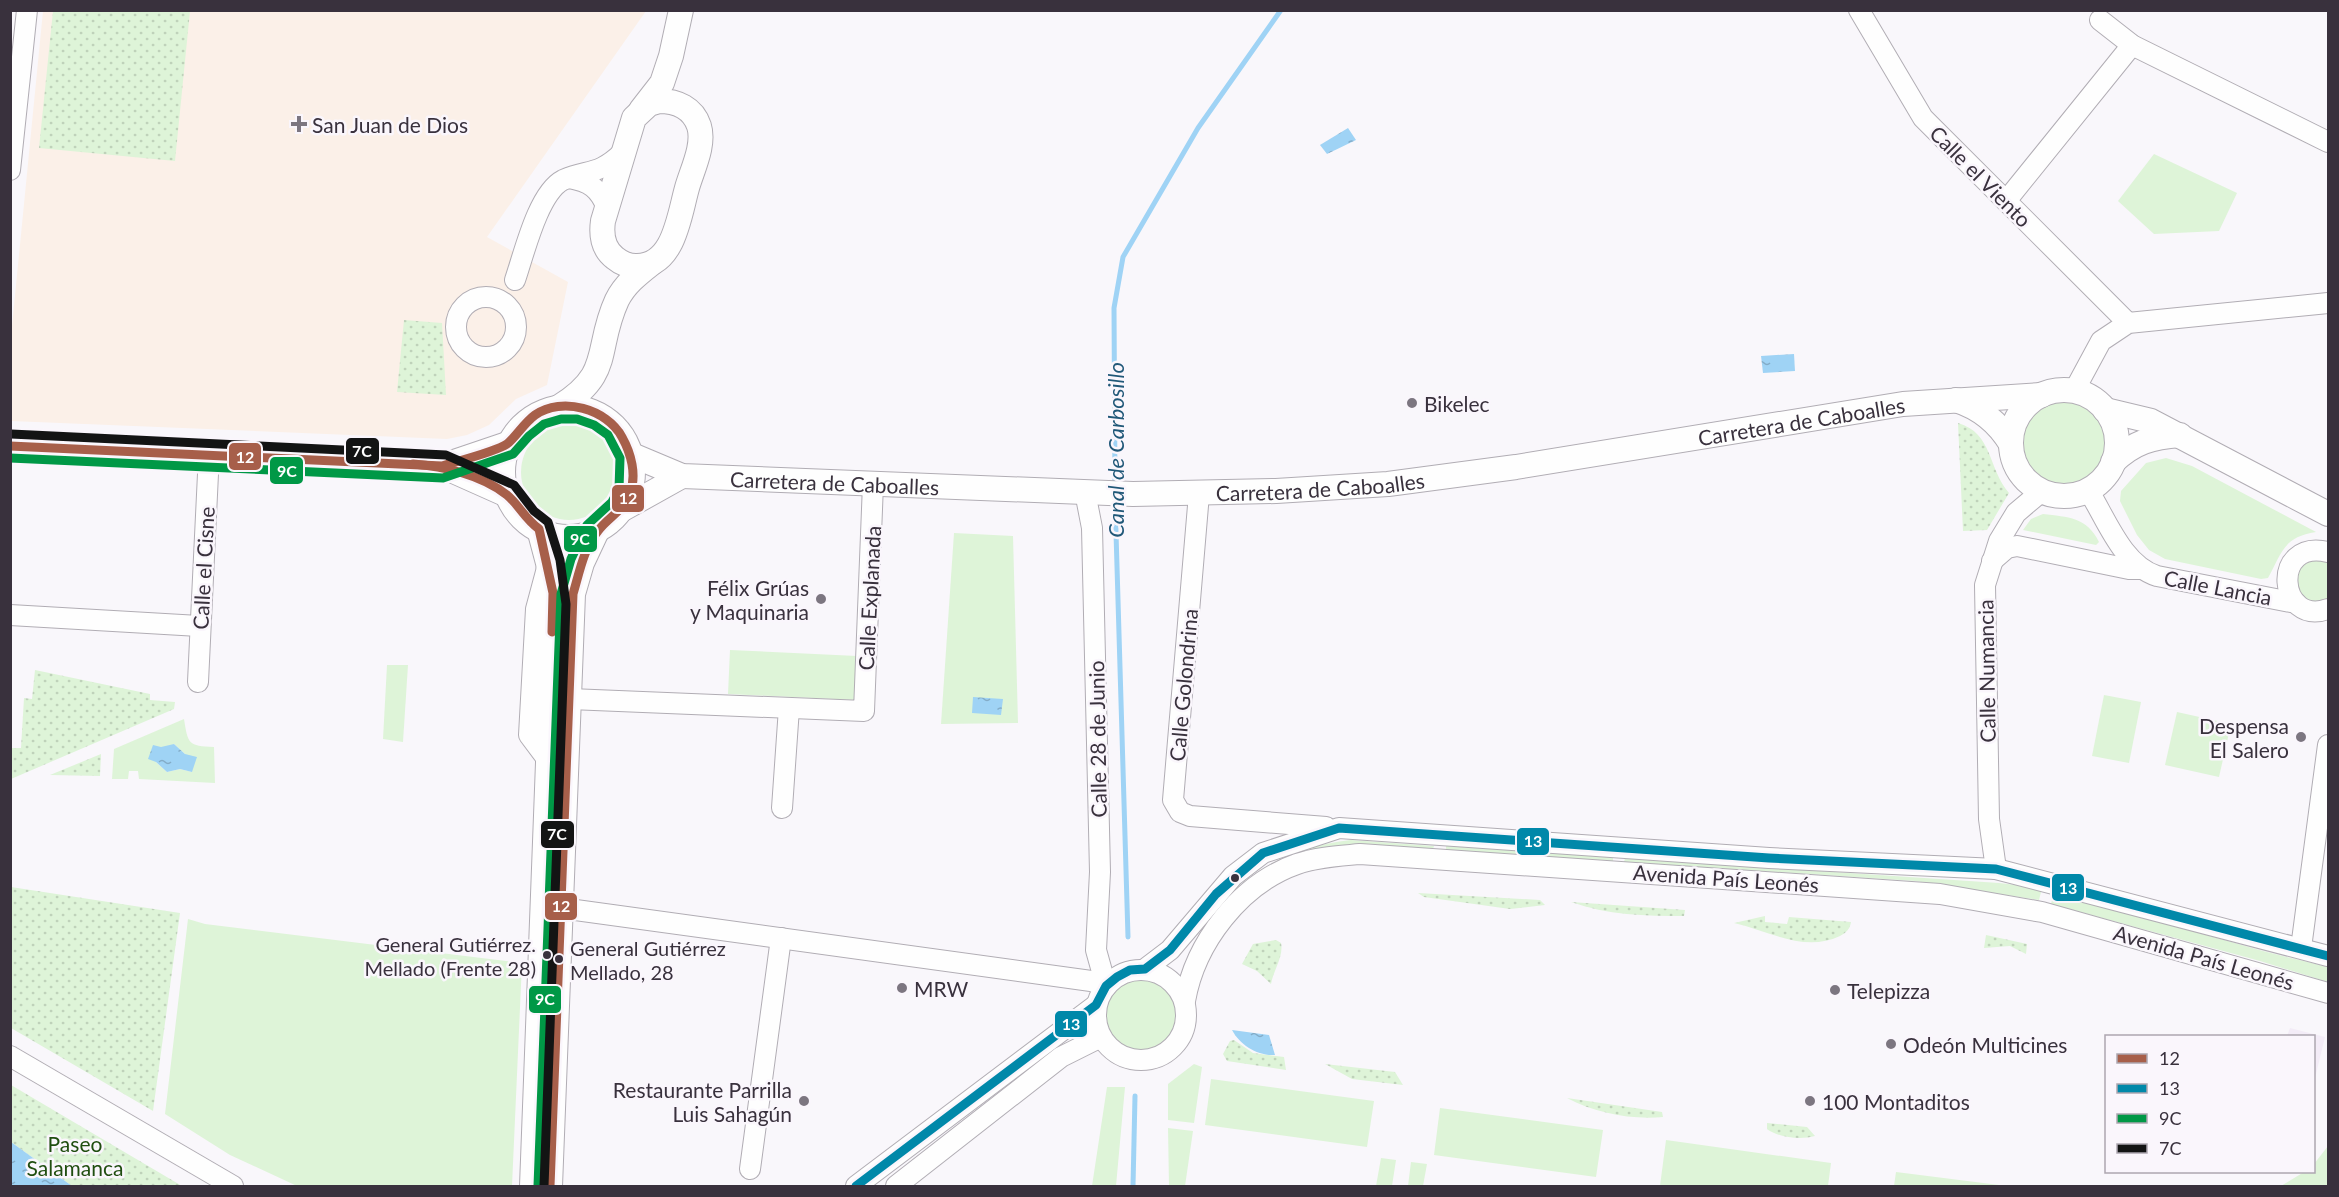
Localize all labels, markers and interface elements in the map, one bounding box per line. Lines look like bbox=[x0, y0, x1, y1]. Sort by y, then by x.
place label: San Juan de Dios bbox=[312, 112, 468, 137]
marker: San Juan de Dios bbox=[290, 115, 308, 133]
street label: Calle el Viento bbox=[1925, 120, 2037, 232]
water label: Canal de Carbosillo bbox=[1102, 362, 1129, 538]
place label: Bikelec bbox=[1424, 391, 1490, 416]
street label: Carretera de Caboalles bbox=[1696, 391, 1907, 450]
marker: Bikelec bbox=[1405, 396, 1419, 410]
line badge: 7C bbox=[345, 437, 380, 465]
text: 7C bbox=[352, 441, 372, 460]
line badge: 12 bbox=[228, 442, 262, 471]
text: 12 bbox=[236, 447, 254, 466]
line badge: 9C bbox=[269, 456, 304, 485]
text: 9C bbox=[277, 461, 297, 480]
street label: Carretera de Caboalles bbox=[730, 465, 940, 499]
street label: Carretera de Caboalles bbox=[1216, 467, 1426, 505]
line badge: 12 bbox=[611, 484, 645, 513]
text: 12 bbox=[619, 488, 637, 507]
street label: Calle el Cisne bbox=[187, 506, 219, 630]
line badge: 9C bbox=[563, 525, 598, 553]
street label: Calle Explanada bbox=[853, 525, 885, 671]
text: 9C bbox=[570, 529, 590, 548]
street label: Calle Lancia bbox=[2162, 564, 2274, 610]
place label: Félix Grúas y Maquinaria bbox=[690, 575, 809, 624]
marker: Félix Grúas y Maquinaria bbox=[814, 592, 828, 606]
street label: Calle Numancia bbox=[1972, 599, 2000, 743]
street label: Calle Golondrina bbox=[1164, 608, 1202, 762]
street label: Calle 28 de Junio bbox=[1083, 660, 1111, 818]
place label: Despensa El Salero bbox=[2199, 713, 2289, 762]
marker: Despensa El Salero bbox=[2294, 730, 2308, 744]
line badge: 7C bbox=[540, 820, 575, 849]
text: 7C bbox=[547, 824, 567, 843]
line badge: 13 bbox=[1516, 827, 1550, 856]
text: 13 bbox=[1524, 831, 1542, 850]
street label: Avenida País Leonés bbox=[1632, 859, 1820, 897]
unlabelled marker bbox=[1229, 872, 1241, 884]
line badge: 13 bbox=[2051, 873, 2085, 902]
text: 13 bbox=[2059, 878, 2077, 897]
line badge: 12 bbox=[544, 892, 578, 921]
text: 12 bbox=[552, 896, 570, 915]
street label: Avenida País Leonés bbox=[2111, 919, 2297, 995]
place label: General Gutiérrez. Mellado (Frente 28) bbox=[365, 932, 536, 980]
place label: General Gutiérrez Mellado, 28 bbox=[570, 936, 726, 984]
marker: General Gutiérrez. Mellado (Frente 28) bbox=[541, 949, 553, 961]
marker: General Gutiérrez Mellado, 28 bbox=[553, 953, 565, 965]
place label: MRW bbox=[914, 976, 968, 1001]
place label: Telepizza bbox=[1847, 978, 1930, 1003]
marker: MRW bbox=[895, 981, 909, 995]
marker: Telepizza bbox=[1828, 983, 1842, 997]
line badge: 9C bbox=[528, 985, 562, 1014]
text: 9C bbox=[535, 989, 555, 1008]
line badge: 13 bbox=[1054, 1010, 1088, 1038]
text: 13 bbox=[1062, 1014, 1080, 1033]
place label: Odeón Multicines bbox=[1903, 1032, 2067, 1057]
legend bbox=[2105, 1035, 2315, 1173]
marker: Odeón Multicines bbox=[1884, 1037, 1898, 1051]
text: 12 bbox=[2159, 1047, 2180, 1069]
place label: Restaurante Parrilla Luis Sahagún bbox=[613, 1077, 792, 1126]
text: 13 bbox=[2159, 1077, 2180, 1099]
place label: 100 Montaditos bbox=[1822, 1089, 1970, 1114]
marker: Restaurante Parrilla Luis Sahagún bbox=[797, 1094, 811, 1108]
marker: 100 Montaditos bbox=[1803, 1094, 1817, 1108]
text: 9C bbox=[2159, 1107, 2181, 1129]
park label: Paseo Salamanca bbox=[27, 1131, 123, 1180]
text: 7C bbox=[2159, 1137, 2181, 1159]

